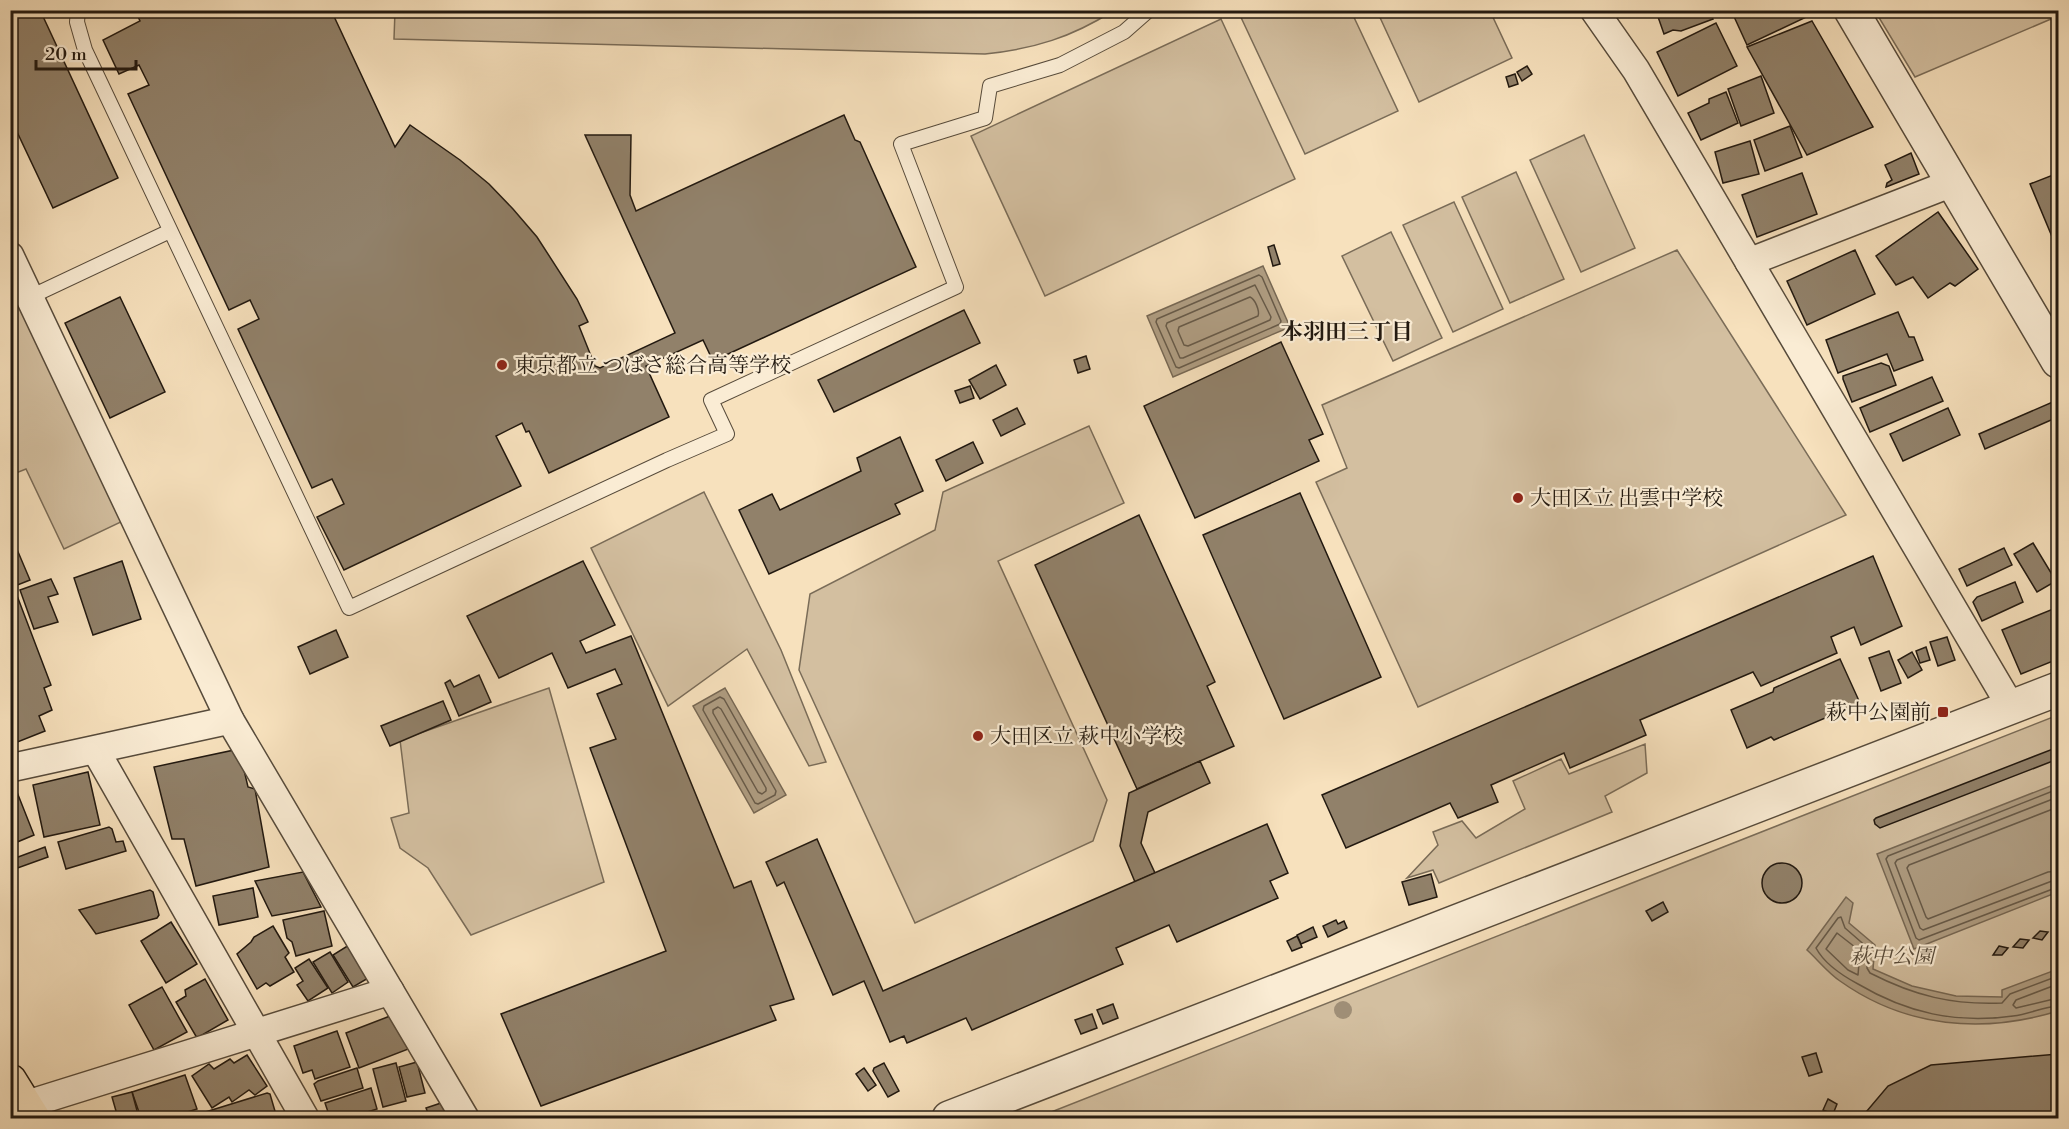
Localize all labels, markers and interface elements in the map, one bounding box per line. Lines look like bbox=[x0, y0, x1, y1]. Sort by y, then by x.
scale bar bbox=[36, 33, 136, 71]
text: 20 m bbox=[45, 43, 87, 66]
district label: 本羽田三丁目 bbox=[1281, 319, 1413, 346]
place label: 東京都立 つばさ総合高等学校 bbox=[514, 353, 791, 379]
marker: 東京都立 つばさ総合高等学校 bbox=[495, 358, 509, 372]
place label: 大田区立 出雲中学校 bbox=[1530, 486, 1723, 512]
marker: 大田区立 出雲中学校 bbox=[1511, 491, 1525, 505]
place label: 萩中公園前 bbox=[1826, 700, 1931, 726]
marker: 萩中公園前 bbox=[1936, 705, 1950, 719]
place label: 大田区立 萩中小学校 bbox=[990, 724, 1183, 750]
marker: 大田区立 萩中小学校 bbox=[971, 729, 985, 743]
park label: 萩中公園 bbox=[1850, 944, 1937, 970]

